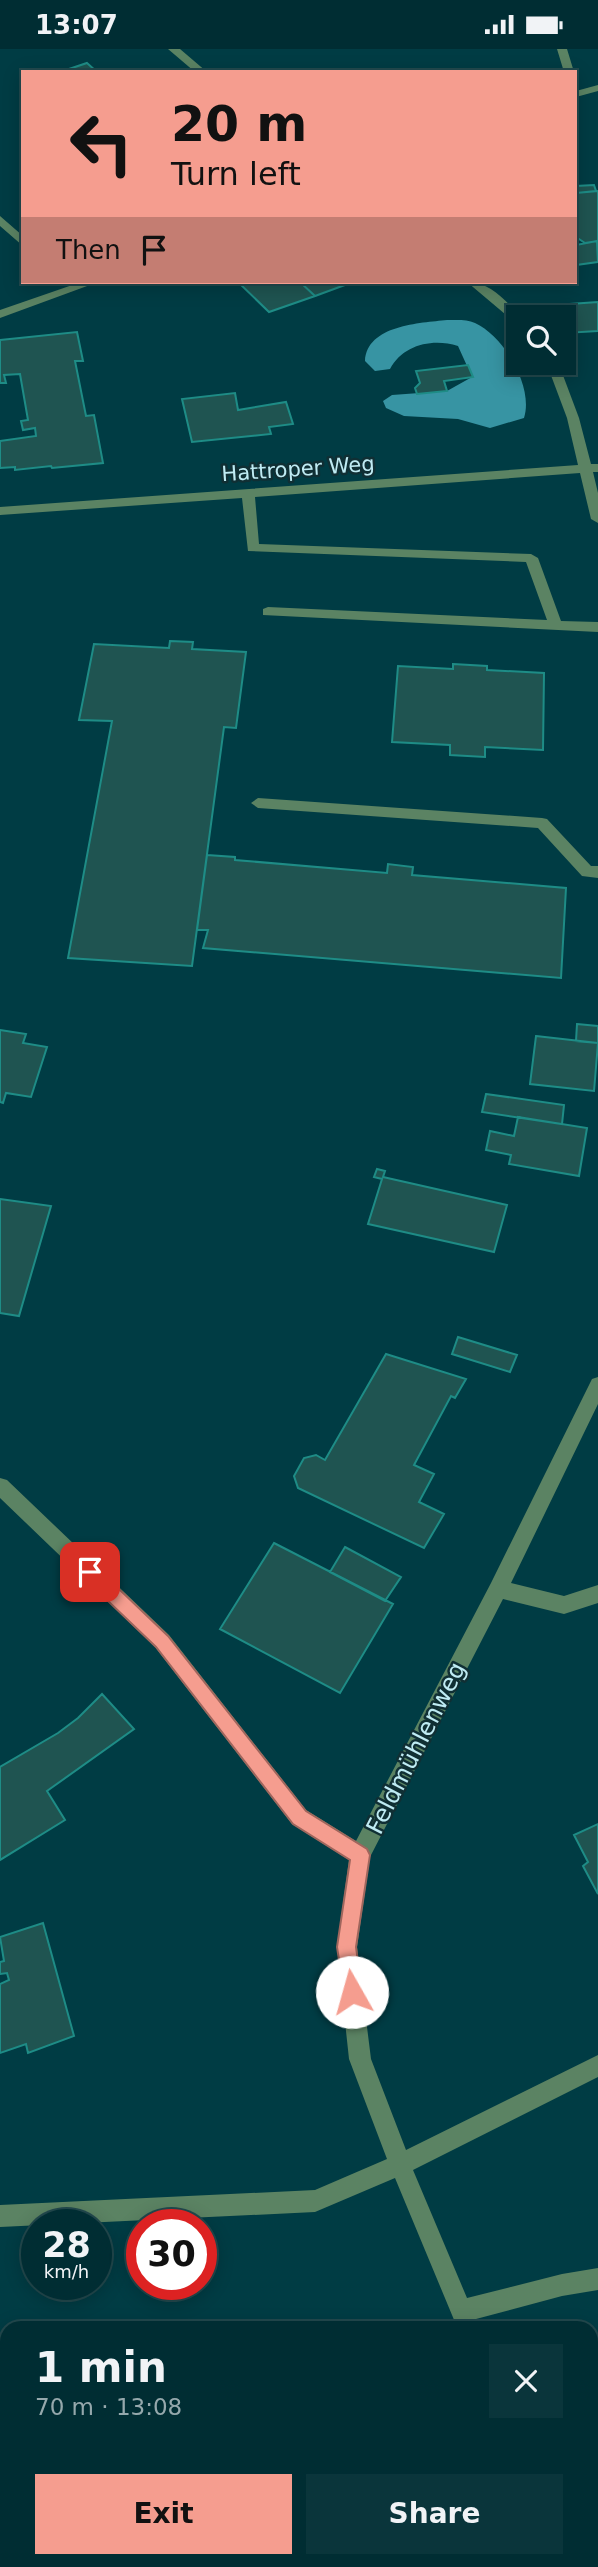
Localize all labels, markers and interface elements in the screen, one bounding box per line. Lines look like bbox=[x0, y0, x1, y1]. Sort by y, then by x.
text: 13:07 bbox=[35, 10, 118, 40]
text: 20 m bbox=[171, 96, 307, 153]
icon: left bbox=[56, 98, 147, 189]
text: Turn left bbox=[171, 155, 301, 193]
icon: arrive bbox=[135, 231, 173, 269]
text: Then bbox=[56, 235, 121, 265]
map controls bbox=[506, 305, 576, 375]
button: search bbox=[506, 305, 576, 375]
street label: Hattroper Weg bbox=[221, 452, 375, 486]
pin bbox=[60, 1542, 120, 1602]
icon: arrive bbox=[71, 1553, 109, 1591]
street label: Feldmühlenweg bbox=[361, 1657, 471, 1839]
position arrow bbox=[315, 1955, 389, 2029]
speed limit sign: 30 bbox=[126, 2209, 217, 2300]
text: 28 bbox=[42, 2225, 91, 2265]
text: km/h bbox=[44, 2261, 89, 2282]
text: 1 min bbox=[35, 2343, 167, 2392]
button: close bbox=[489, 2344, 563, 2418]
text: 70 m · 13:08 bbox=[35, 2394, 182, 2420]
button: Exit bbox=[35, 2474, 292, 2554]
button: Share bbox=[306, 2474, 563, 2554]

